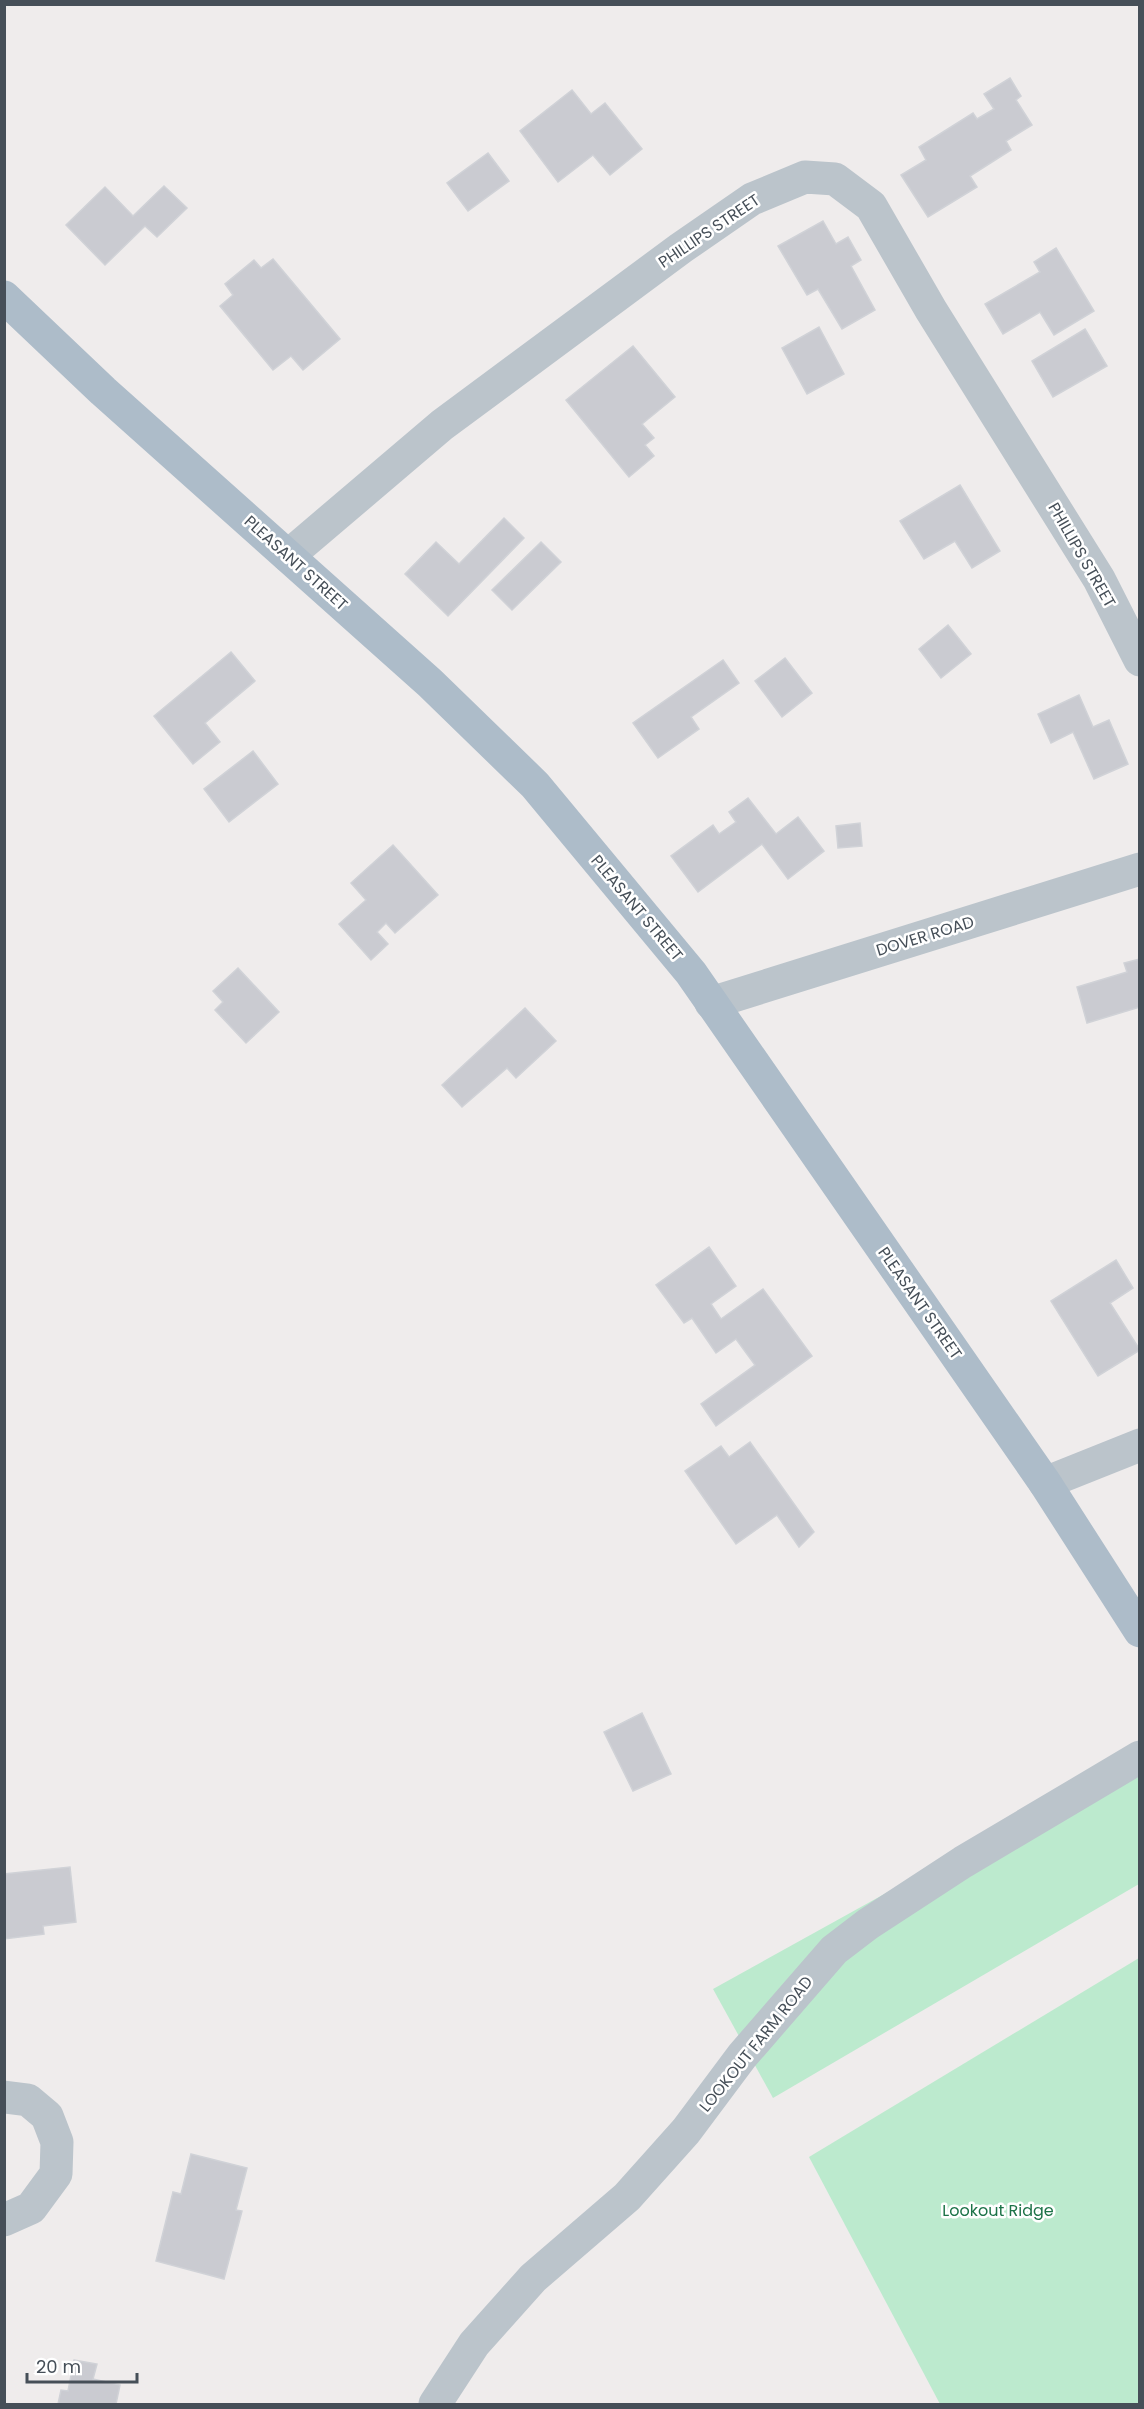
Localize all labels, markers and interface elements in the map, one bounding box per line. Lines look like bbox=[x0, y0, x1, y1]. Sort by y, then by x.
street label: PHILLIPS STREET bbox=[654, 188, 765, 273]
street label: PHILLIPS STREET bbox=[1043, 498, 1122, 612]
street label: PLEASANT STREET bbox=[239, 510, 353, 616]
street label: PLEASANT STREET bbox=[586, 850, 689, 966]
street label: DOVER ROAD bbox=[873, 910, 977, 962]
street label: PLEASANT STREET bbox=[873, 1242, 968, 1364]
street label: LOOKOUT FARM ROAD bbox=[694, 1971, 818, 2117]
park label: Lookout Ridge bbox=[942, 2199, 1054, 2222]
scale bar bbox=[27, 2346, 136, 2384]
text: 20 m bbox=[36, 2354, 81, 2379]

